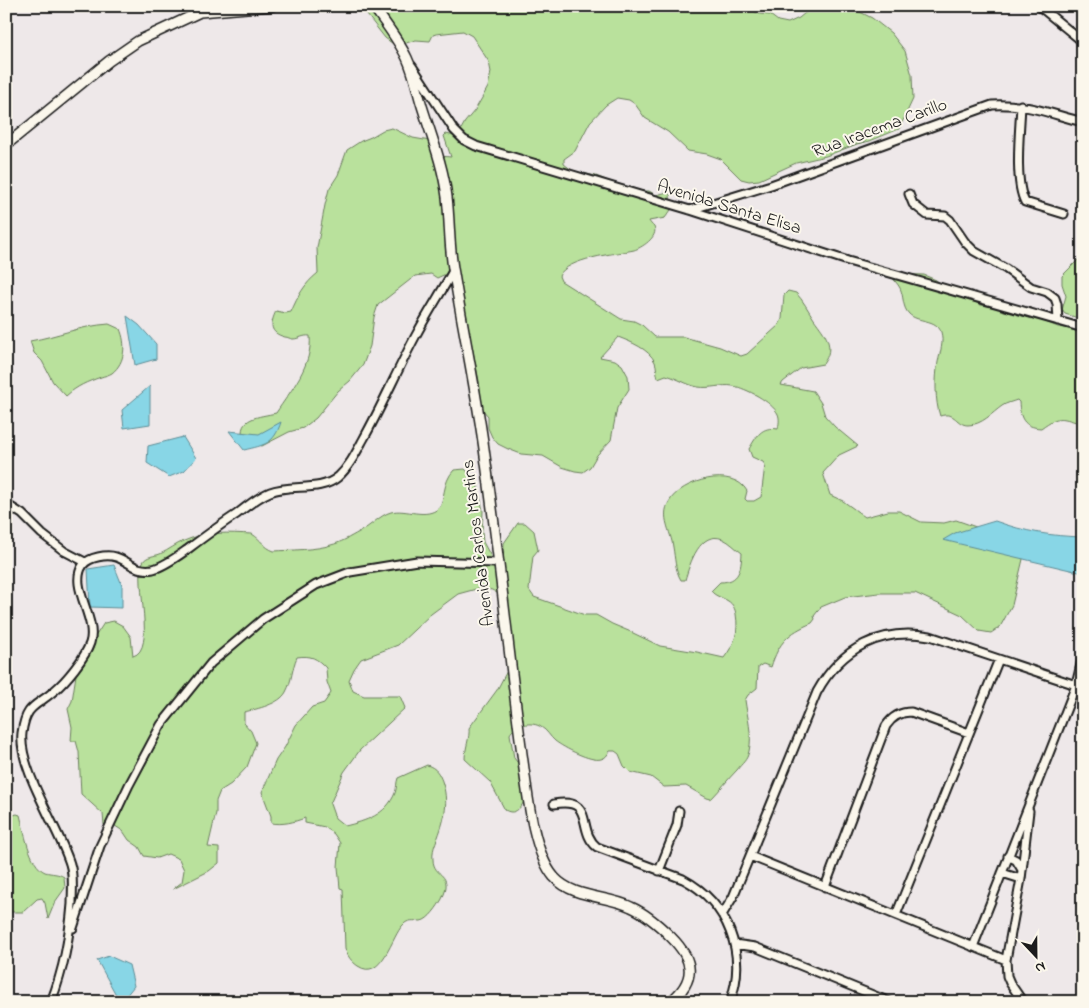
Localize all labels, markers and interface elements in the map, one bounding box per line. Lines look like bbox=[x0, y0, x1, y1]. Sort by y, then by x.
street label: Rua Iracema Carillo bbox=[809, 92, 951, 166]
street label: Avenida Santa Elisa bbox=[654, 174, 804, 242]
street label: Avenida Carlos Martins bbox=[456, 458, 502, 628]
north arrow bbox=[1012, 930, 1062, 980]
text: N bbox=[1032, 955, 1049, 978]

